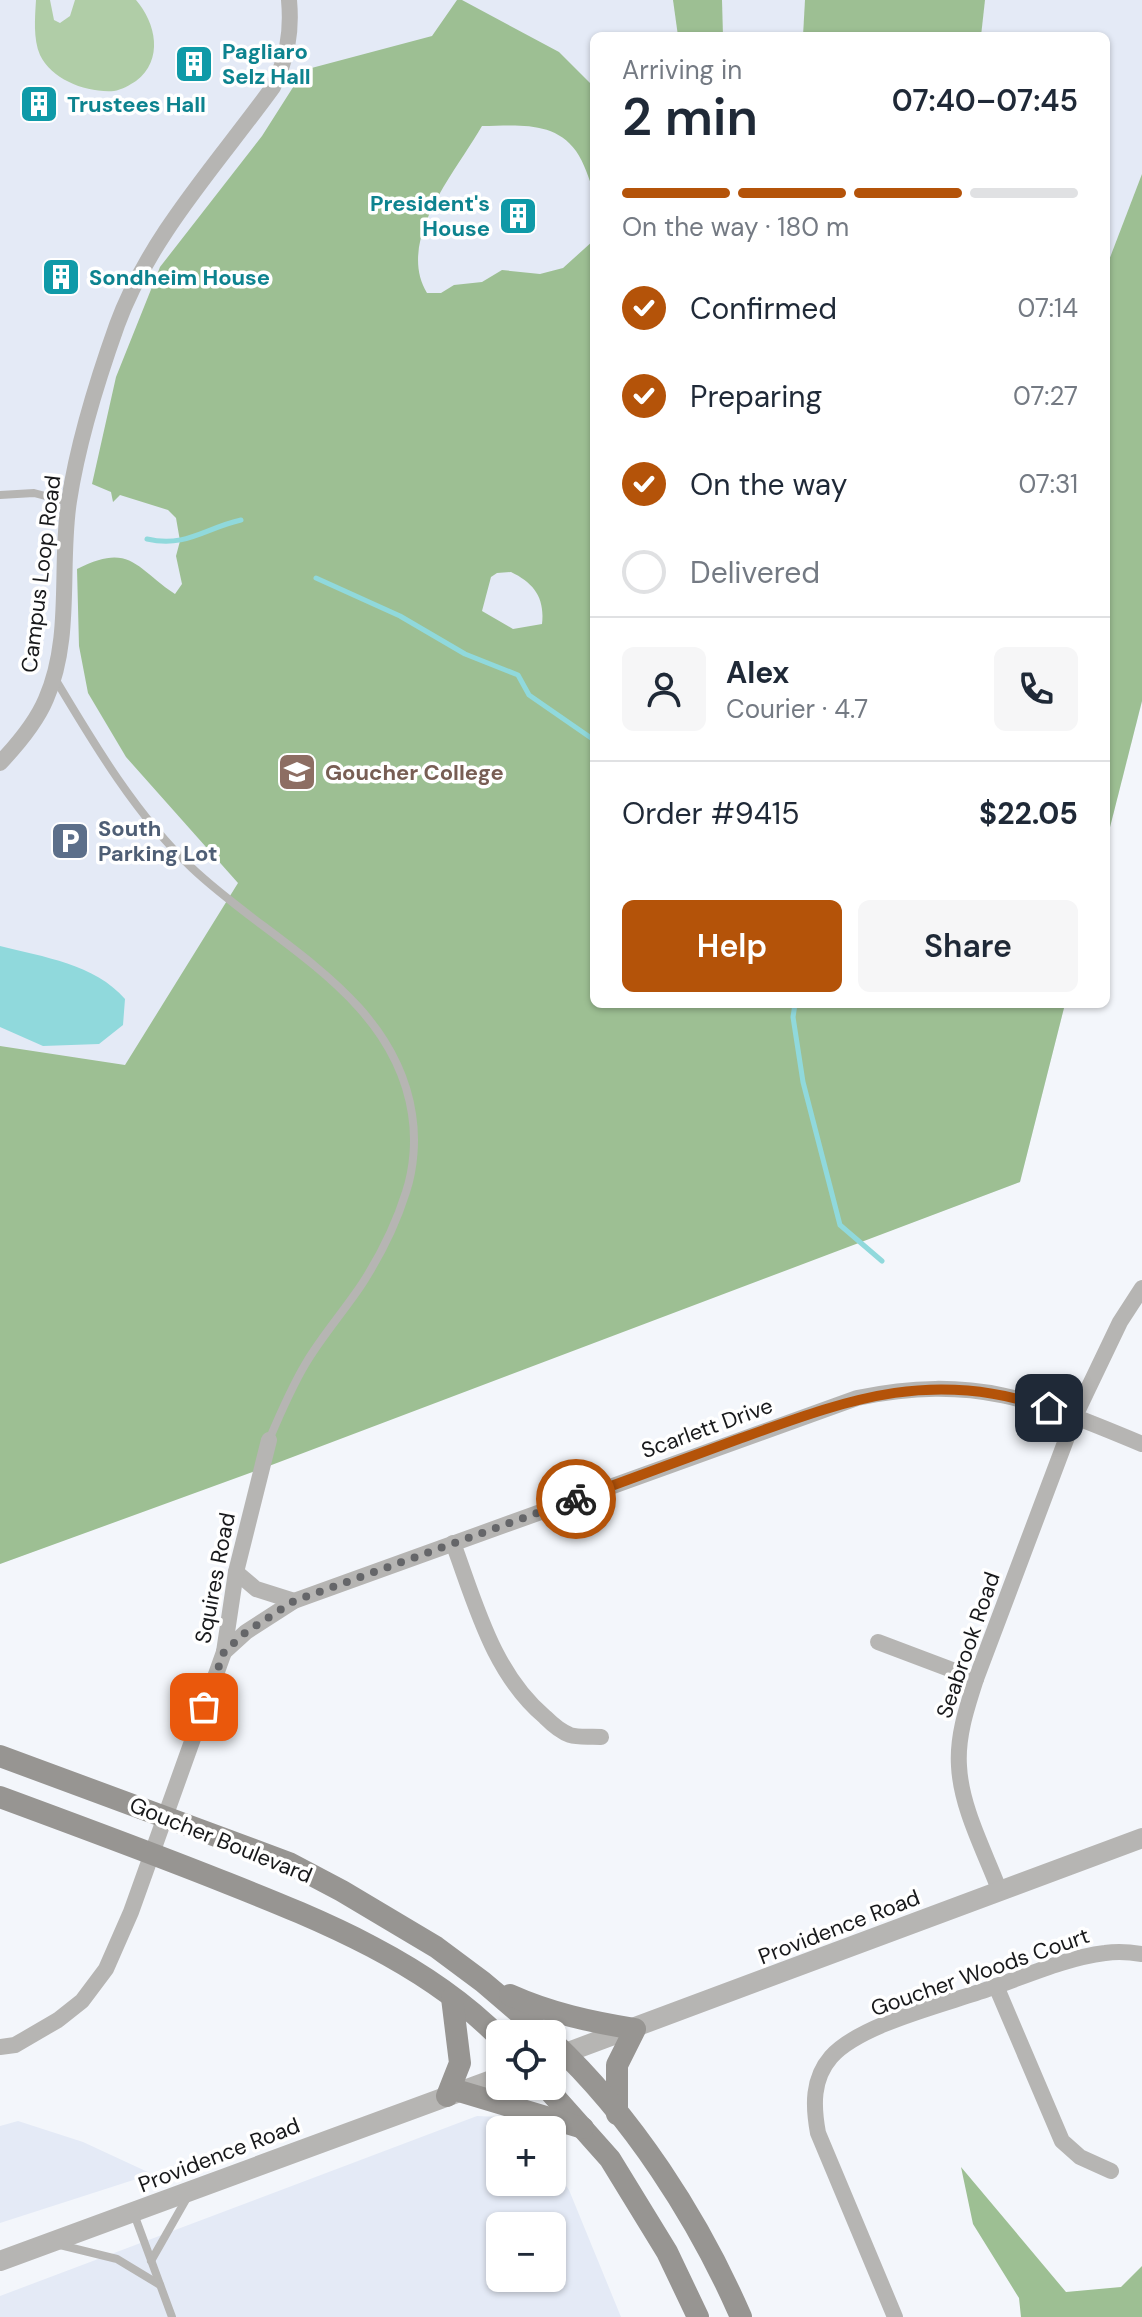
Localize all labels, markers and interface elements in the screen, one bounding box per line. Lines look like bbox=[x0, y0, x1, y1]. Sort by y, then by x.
place label: Pagliaro Selz Hall bbox=[222, 37, 311, 91]
building icon: Pagliaro Selz Hall bbox=[173, 43, 215, 85]
text: Arriving in bbox=[622, 53, 742, 87]
text: 07:40–07:45 bbox=[892, 81, 1078, 120]
building icon: Trustees Hall bbox=[18, 83, 60, 125]
text: 2 min bbox=[622, 83, 758, 151]
place label: Trustees Hall bbox=[67, 90, 206, 119]
place label: President's House bbox=[370, 189, 490, 243]
building icon: President's House bbox=[497, 195, 539, 237]
text: On the way · 180 m bbox=[622, 210, 849, 244]
building icon: Sondheim House bbox=[40, 256, 82, 298]
place label: Sondheim House bbox=[89, 263, 270, 292]
icon: check bbox=[622, 286, 666, 330]
text: Confirmed bbox=[690, 289, 837, 328]
text: 07:14 bbox=[1018, 291, 1078, 325]
icon: check bbox=[622, 374, 666, 418]
text: Preparing bbox=[690, 377, 822, 416]
text: 07:27 bbox=[1013, 379, 1078, 413]
icon: check bbox=[622, 462, 666, 506]
text: On the way bbox=[690, 465, 847, 504]
text: 07:31 bbox=[1018, 467, 1078, 501]
street label: Campus Loop Road bbox=[15, 474, 67, 674]
text: Delivered bbox=[690, 553, 820, 592]
button: person bbox=[622, 647, 706, 731]
button: phone bbox=[994, 647, 1078, 731]
text: Alex bbox=[726, 653, 789, 692]
text: Courier · 4.7 bbox=[726, 692, 868, 726]
school or university icon: Goucher College bbox=[276, 751, 318, 793]
place label: Goucher College bbox=[325, 758, 504, 787]
text: Order #9415 bbox=[622, 794, 800, 833]
text: $22.05 bbox=[979, 794, 1078, 833]
place label: South Parking Lot bbox=[98, 814, 218, 868]
parking icon: South Parking Lot bbox=[49, 820, 91, 862]
button: Help bbox=[622, 900, 842, 992]
button: Share bbox=[858, 900, 1078, 992]
pin bbox=[1015, 1374, 1083, 1442]
icon: home bbox=[1027, 1386, 1071, 1430]
street label: Scarlett Drive bbox=[637, 1391, 777, 1465]
courier bbox=[536, 1459, 616, 1539]
icon: bike bbox=[554, 1477, 598, 1521]
street label: Squires Road bbox=[188, 1510, 242, 1646]
street label: Seabrook Road bbox=[929, 1568, 1007, 1722]
pin bbox=[170, 1673, 238, 1741]
icon: bag bbox=[182, 1685, 226, 1729]
street label: Goucher Boulevard bbox=[125, 1790, 317, 1890]
street label: Providence Road bbox=[754, 1883, 924, 1971]
street label: Goucher Woods Court bbox=[867, 1921, 1093, 2023]
map controls bbox=[486, 2020, 566, 2292]
button: locate bbox=[486, 2020, 566, 2100]
street label: Providence Road bbox=[134, 2111, 304, 2199]
button: + bbox=[486, 2116, 566, 2196]
button: − bbox=[486, 2212, 566, 2292]

